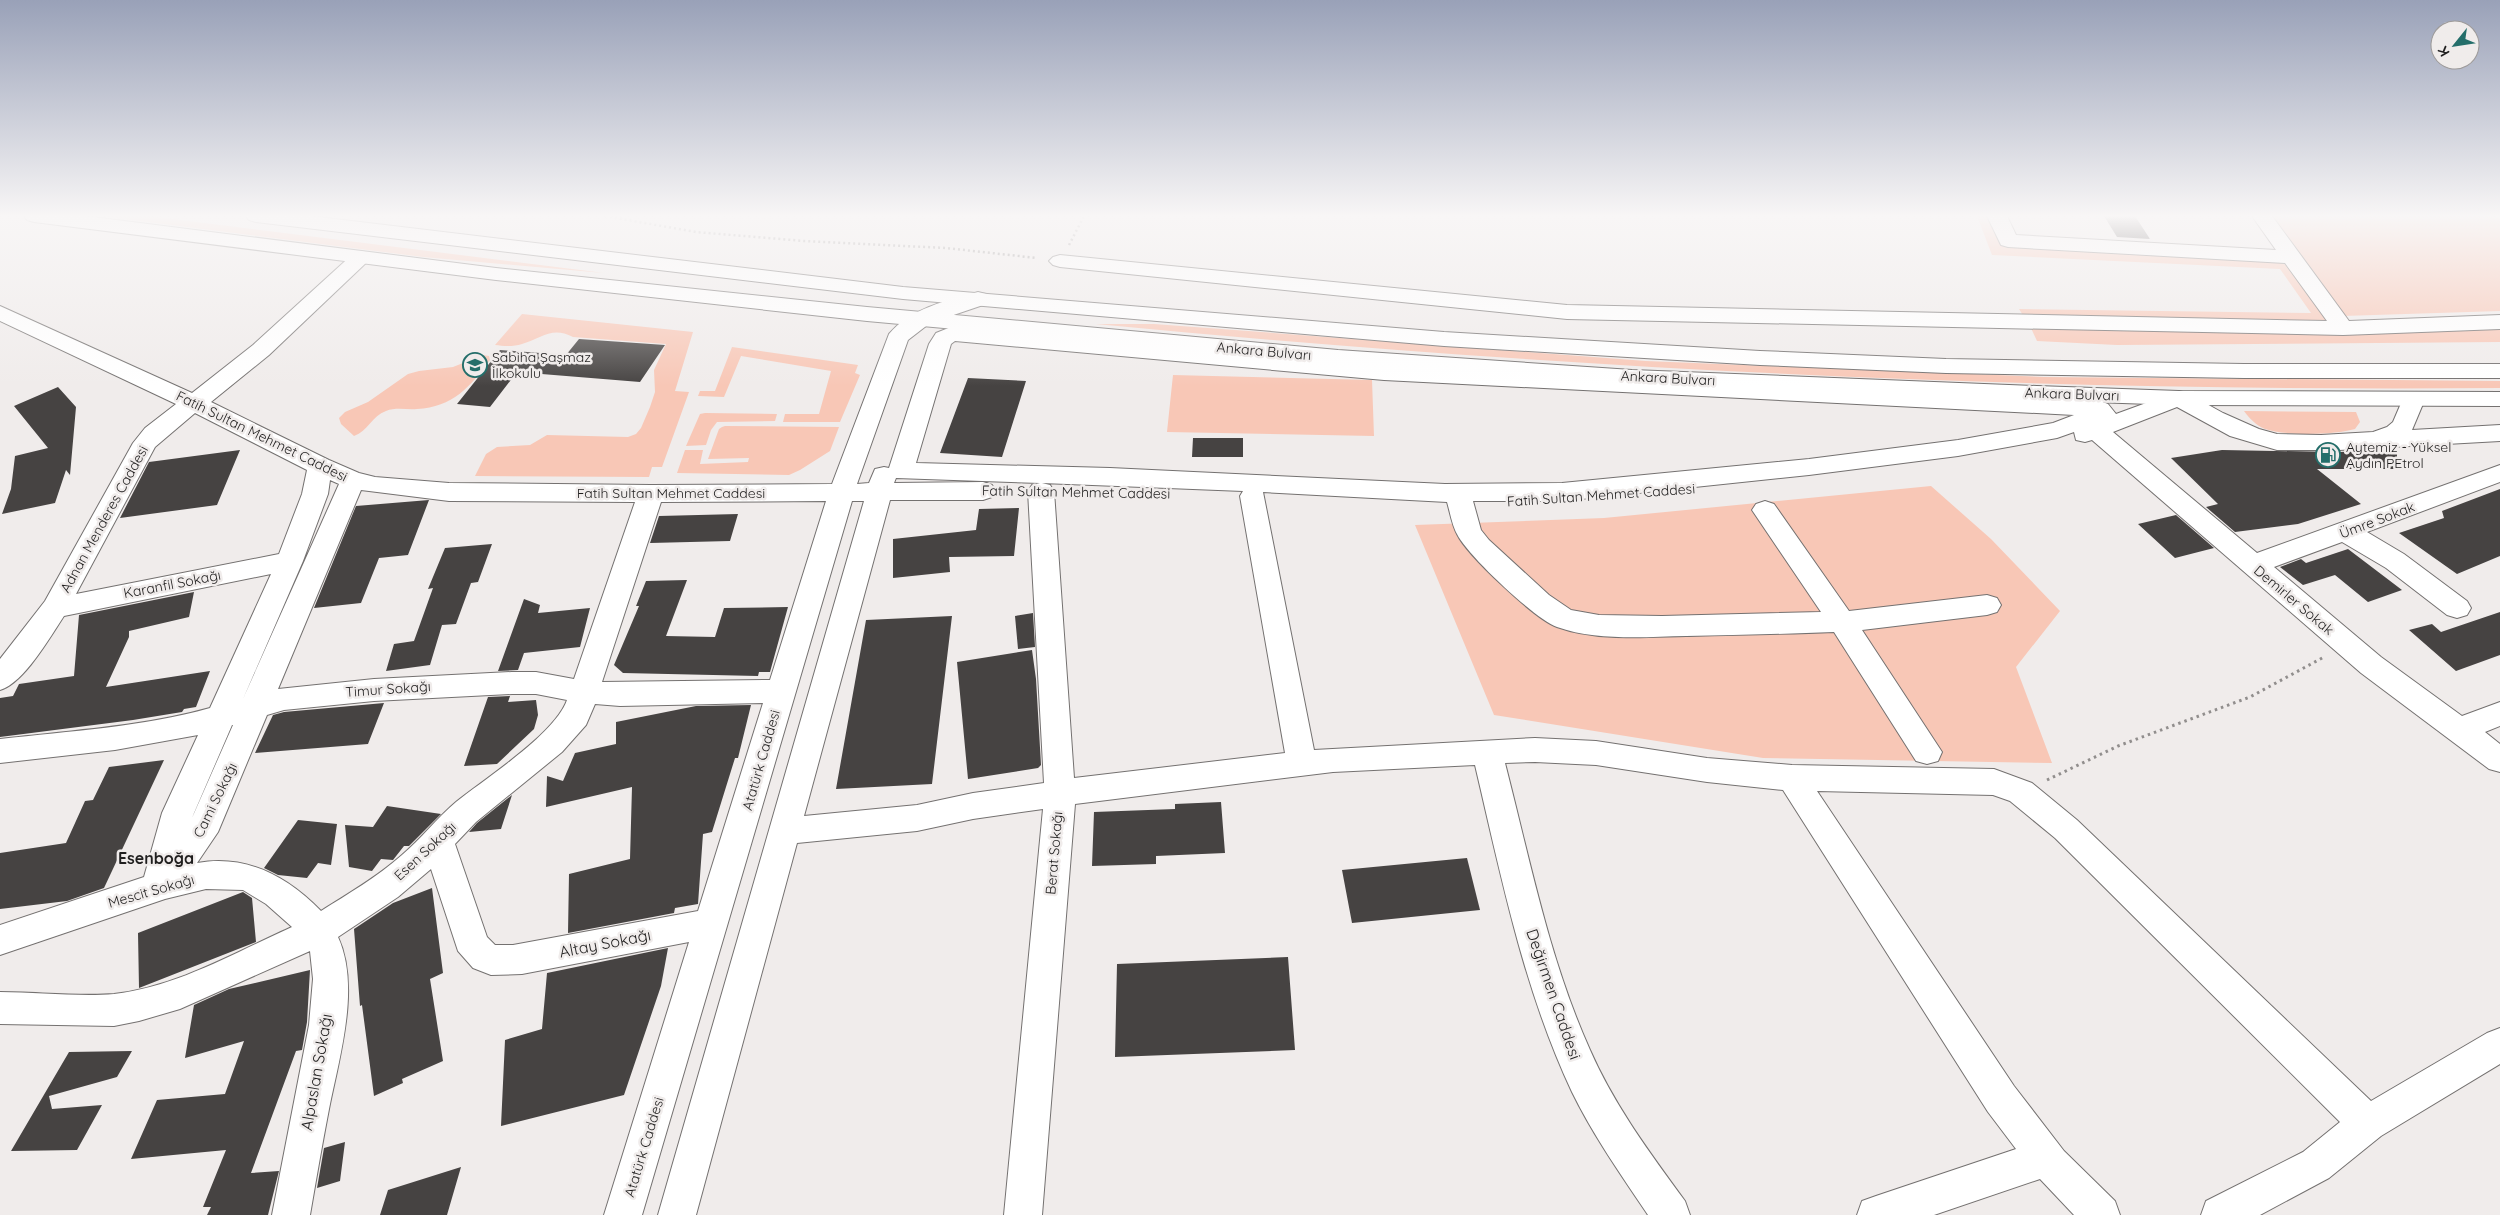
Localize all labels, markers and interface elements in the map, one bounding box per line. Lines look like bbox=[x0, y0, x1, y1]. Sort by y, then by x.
north arrow bbox=[2430, 20, 2480, 70]
text: K bbox=[2434, 43, 2454, 60]
street label: Ankara Bulvarı bbox=[1216, 338, 1312, 364]
place label: Sabiha Şaşmaz İlkokulu bbox=[492, 348, 591, 382]
school or university icon: Sabiha Şaşmaz İlkokulu bbox=[462, 352, 488, 378]
street label: Ankara Bulvarı bbox=[1620, 367, 1716, 389]
street label: Ankara Bulvarı bbox=[2024, 383, 2120, 405]
street label: Fatih Sultan Mehmet Caddesi bbox=[173, 387, 351, 485]
place label: Aytemiz - Yüksel Aydın PEtrol bbox=[2346, 438, 2451, 472]
street label: Adnan Menderes Caddesi bbox=[56, 442, 152, 596]
fuel station icon: Aytemiz - Yüksel Aydın PEtrol bbox=[2315, 442, 2341, 468]
street label: Fatih Sultan Mehmet Caddesi bbox=[1506, 479, 1696, 511]
street label: Fatih Sultan Mehmet Caddesi bbox=[982, 481, 1170, 503]
street label: Fatih Sultan Mehmet Caddesi bbox=[577, 484, 765, 502]
street label: Ümre Sokak bbox=[2337, 497, 2417, 543]
street label: Demirler Sokak bbox=[2250, 561, 2338, 639]
street label: Karanfil Sokağı bbox=[122, 566, 222, 602]
street label: Timur Sokağı bbox=[345, 677, 431, 701]
street label: Atatürk Caddesi bbox=[738, 708, 784, 812]
street label: Cami Sokağı bbox=[189, 760, 241, 840]
street label: Berat Sokağı bbox=[1041, 811, 1067, 895]
street label: Esen Sokağı bbox=[390, 818, 460, 884]
district label: Esenboğa bbox=[118, 848, 194, 868]
street label: Mescit Sokağı bbox=[106, 870, 196, 912]
street label: Altay Sokağı bbox=[558, 924, 652, 962]
street label: Değirmen Caddesi bbox=[1522, 926, 1586, 1062]
street label: Alpaslan Sokağı bbox=[296, 1012, 336, 1132]
street label: Atatürk Caddesi bbox=[620, 1095, 668, 1199]

